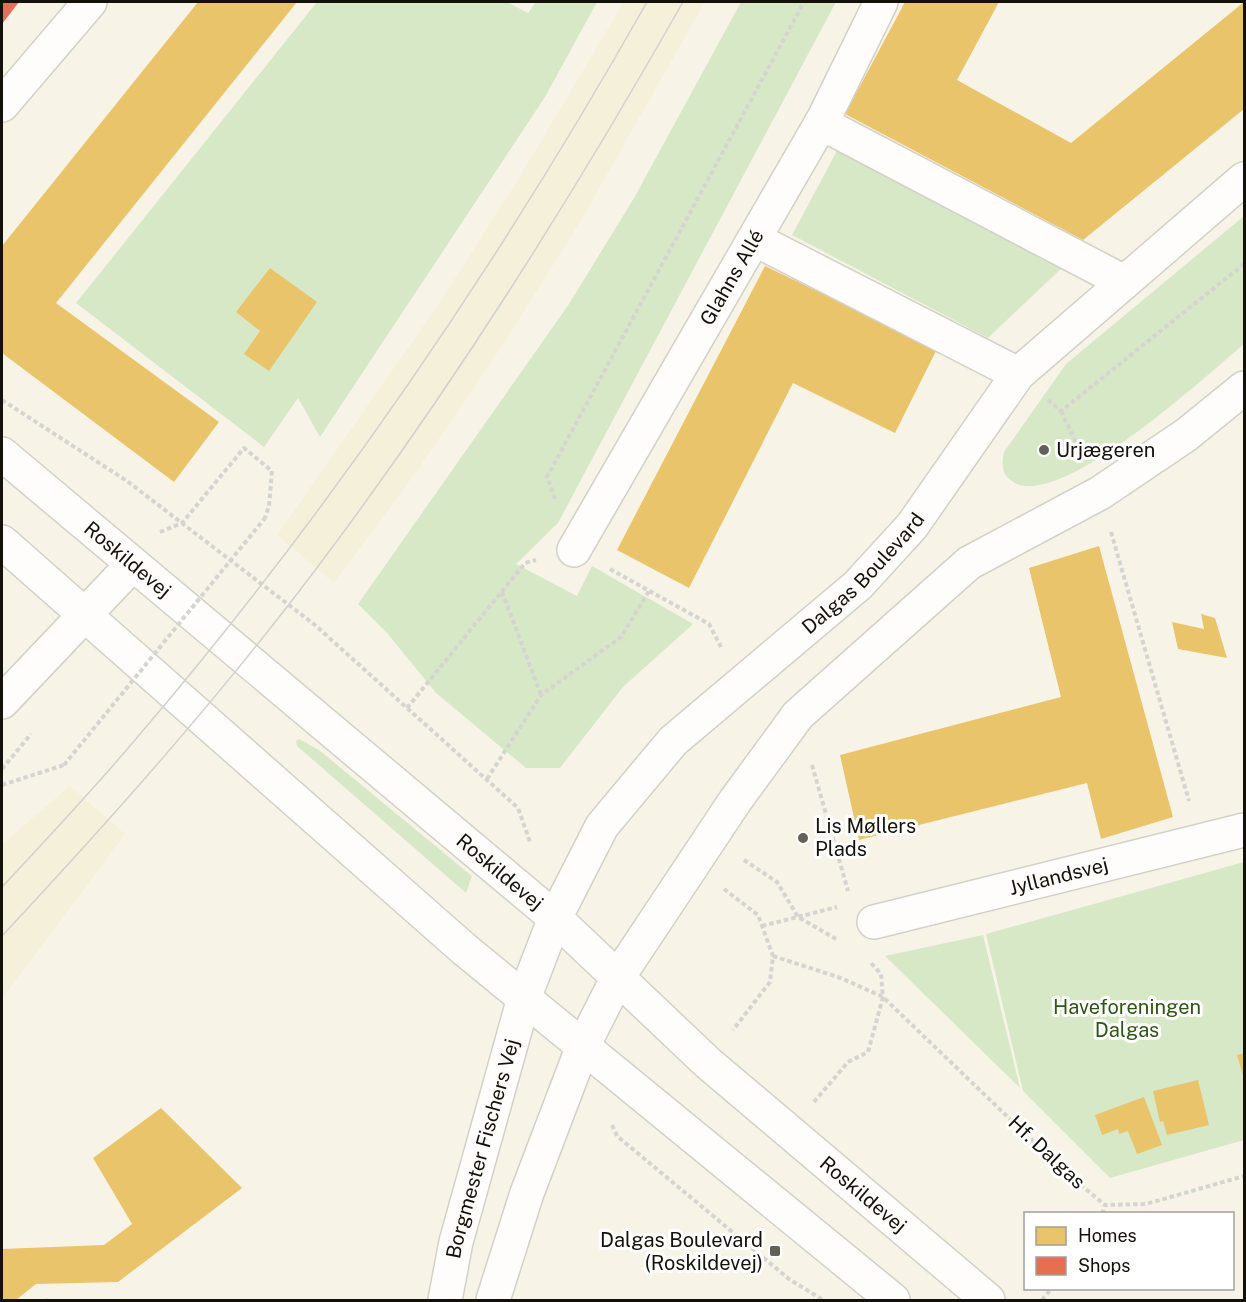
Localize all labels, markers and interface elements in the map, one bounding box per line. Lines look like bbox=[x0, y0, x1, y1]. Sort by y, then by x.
street label: Glahns Allé bbox=[695, 225, 769, 329]
place label: Urjægeren bbox=[1056, 438, 1155, 462]
marker: Urjægeren bbox=[1037, 443, 1051, 457]
street label: Dalgas Boulevard bbox=[797, 508, 929, 639]
street label: Roskildevej bbox=[79, 516, 176, 603]
place label: Lis Møllers Plads bbox=[815, 814, 916, 861]
street label: Roskildevej bbox=[452, 829, 548, 915]
marker: Lis Møllers Plads bbox=[796, 831, 810, 845]
street label: Jyllandsvej bbox=[1006, 852, 1110, 900]
park label: Haveforeningen Dalgas bbox=[1053, 995, 1201, 1042]
street label: Borgmester Fischers Vej bbox=[441, 1036, 524, 1260]
street label: Hf. Dalgas bbox=[1004, 1110, 1090, 1194]
street label: Roskildevej bbox=[815, 1151, 911, 1238]
legend bbox=[1024, 1212, 1234, 1290]
text: Homes bbox=[1078, 1225, 1137, 1246]
place label: Dalgas Boulevard (Roskildevej) bbox=[600, 1228, 763, 1275]
marker: Dalgas Boulevard (Roskildevej) bbox=[768, 1244, 782, 1258]
text: Shops bbox=[1078, 1255, 1130, 1276]

